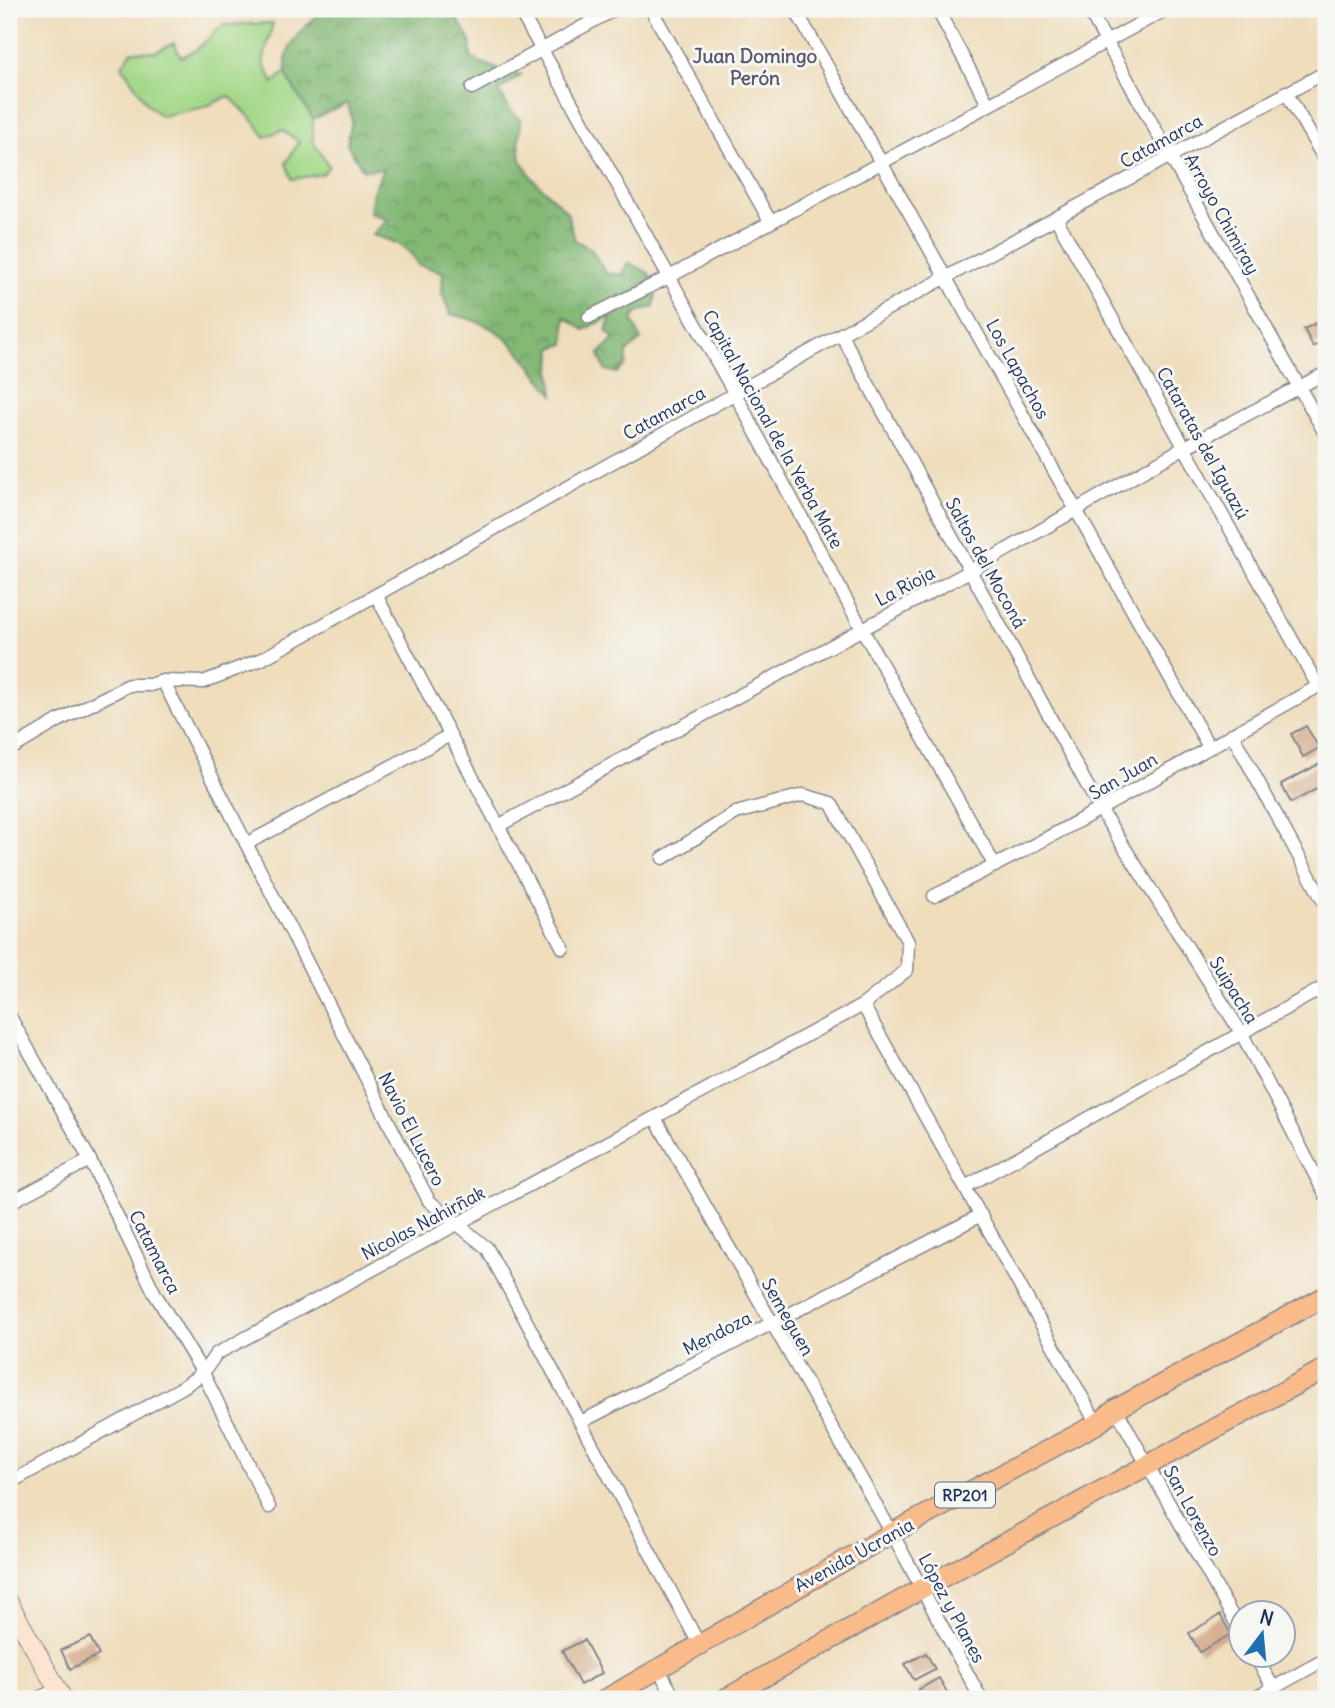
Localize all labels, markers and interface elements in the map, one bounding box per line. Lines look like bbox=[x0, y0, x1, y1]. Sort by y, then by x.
district label: Juan Domingo Perón bbox=[693, 44, 818, 90]
street label: Catamarca bbox=[1116, 109, 1206, 173]
street label: Arroyo Chimiray bbox=[1179, 150, 1265, 278]
street label: Capital Nacional de la Yerba Mate bbox=[698, 306, 848, 552]
street label: Los Lapachos bbox=[981, 315, 1055, 423]
street label: Cataratas del Iguazú bbox=[1152, 363, 1254, 523]
street label: Catamarca bbox=[619, 381, 709, 445]
street label: Saltos del Moconá bbox=[941, 494, 1031, 632]
street label: La Rioja bbox=[871, 561, 939, 611]
street label: San Juan bbox=[1085, 747, 1161, 805]
street label: Suipacha bbox=[1204, 952, 1264, 1028]
street label: Navio El Lucero bbox=[373, 1068, 451, 1190]
street label: Nicolas Nahirñak bbox=[357, 1181, 489, 1265]
street label: Catamarca bbox=[124, 1206, 186, 1298]
street label: Semeguen bbox=[757, 1274, 819, 1360]
street label: Mendoza bbox=[679, 1306, 755, 1360]
street label: San Lorenzo bbox=[1159, 1462, 1227, 1560]
road number: RP201 bbox=[935, 1483, 995, 1508]
street label: Avenida Ucrania bbox=[790, 1513, 918, 1597]
street label: López y Planes bbox=[914, 1549, 990, 1667]
north arrow bbox=[1226, 1600, 1296, 1670]
text: N bbox=[1257, 1604, 1276, 1631]

